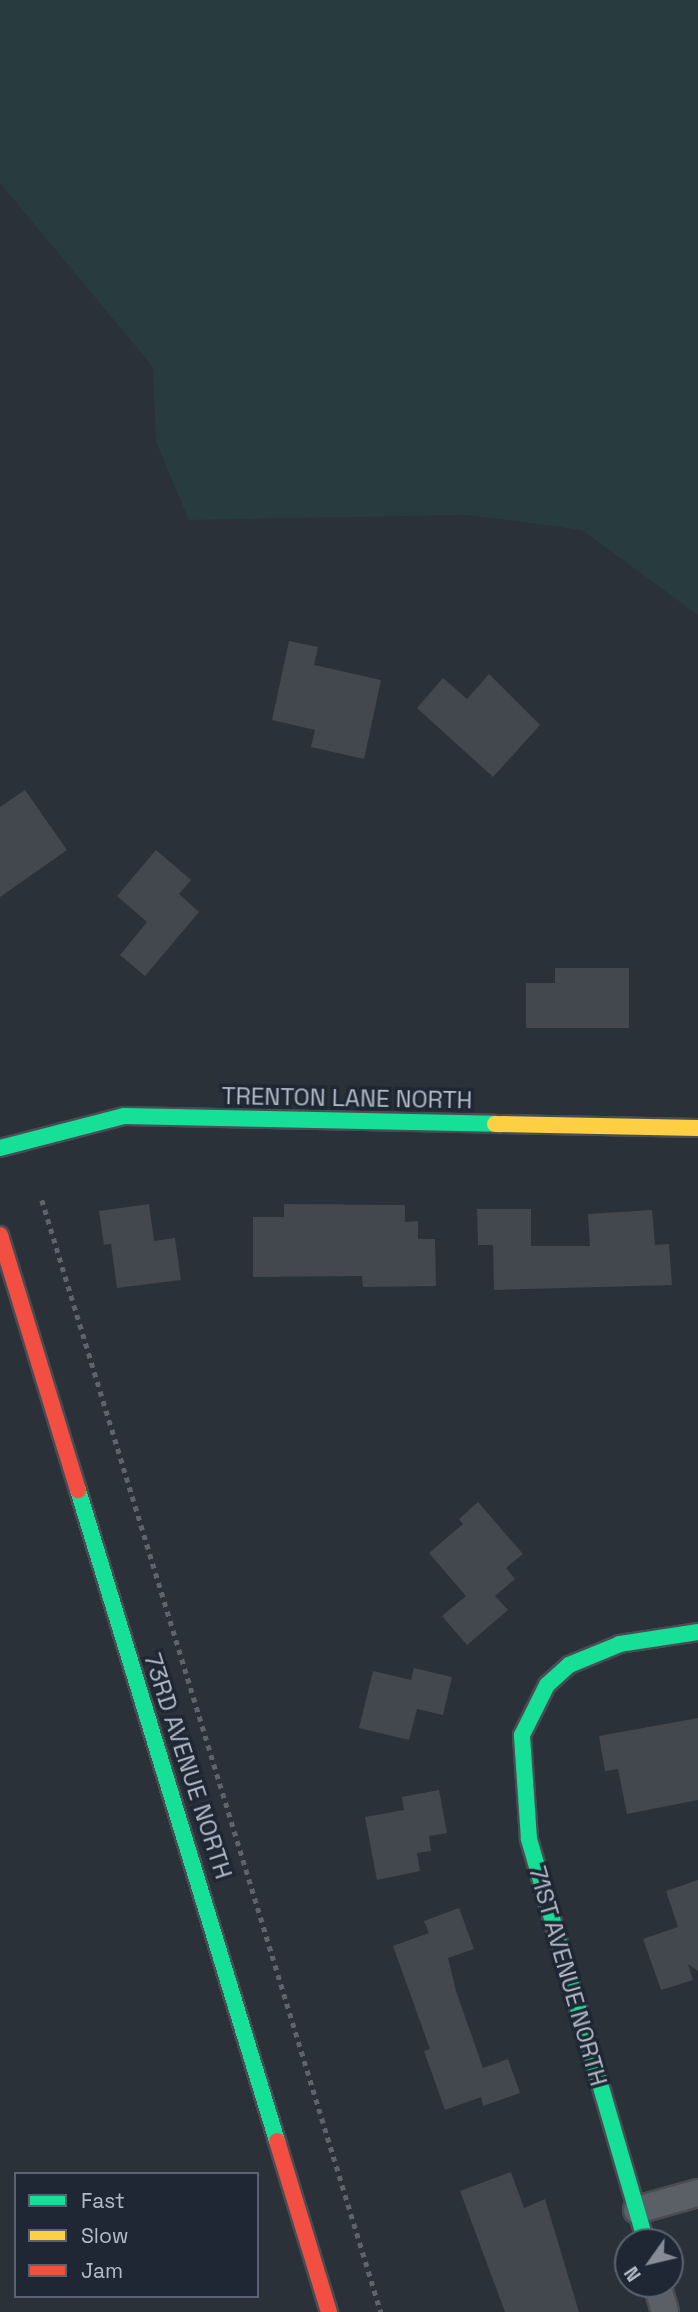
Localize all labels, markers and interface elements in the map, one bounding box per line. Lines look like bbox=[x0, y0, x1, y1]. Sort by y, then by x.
street label: TRENTON LANE NORTH bbox=[221, 1081, 473, 1115]
street label: 73RD AVENUE NORTH bbox=[138, 1649, 238, 1883]
street label: 71ST AVENUE NORTH bbox=[523, 1862, 613, 2090]
legend bbox=[14, 2172, 259, 2298]
text: Fast bbox=[81, 2187, 125, 2214]
text: Slow bbox=[81, 2222, 129, 2249]
north arrow bbox=[614, 2228, 684, 2298]
text: Jam bbox=[81, 2257, 123, 2284]
text: N bbox=[619, 2262, 647, 2286]

